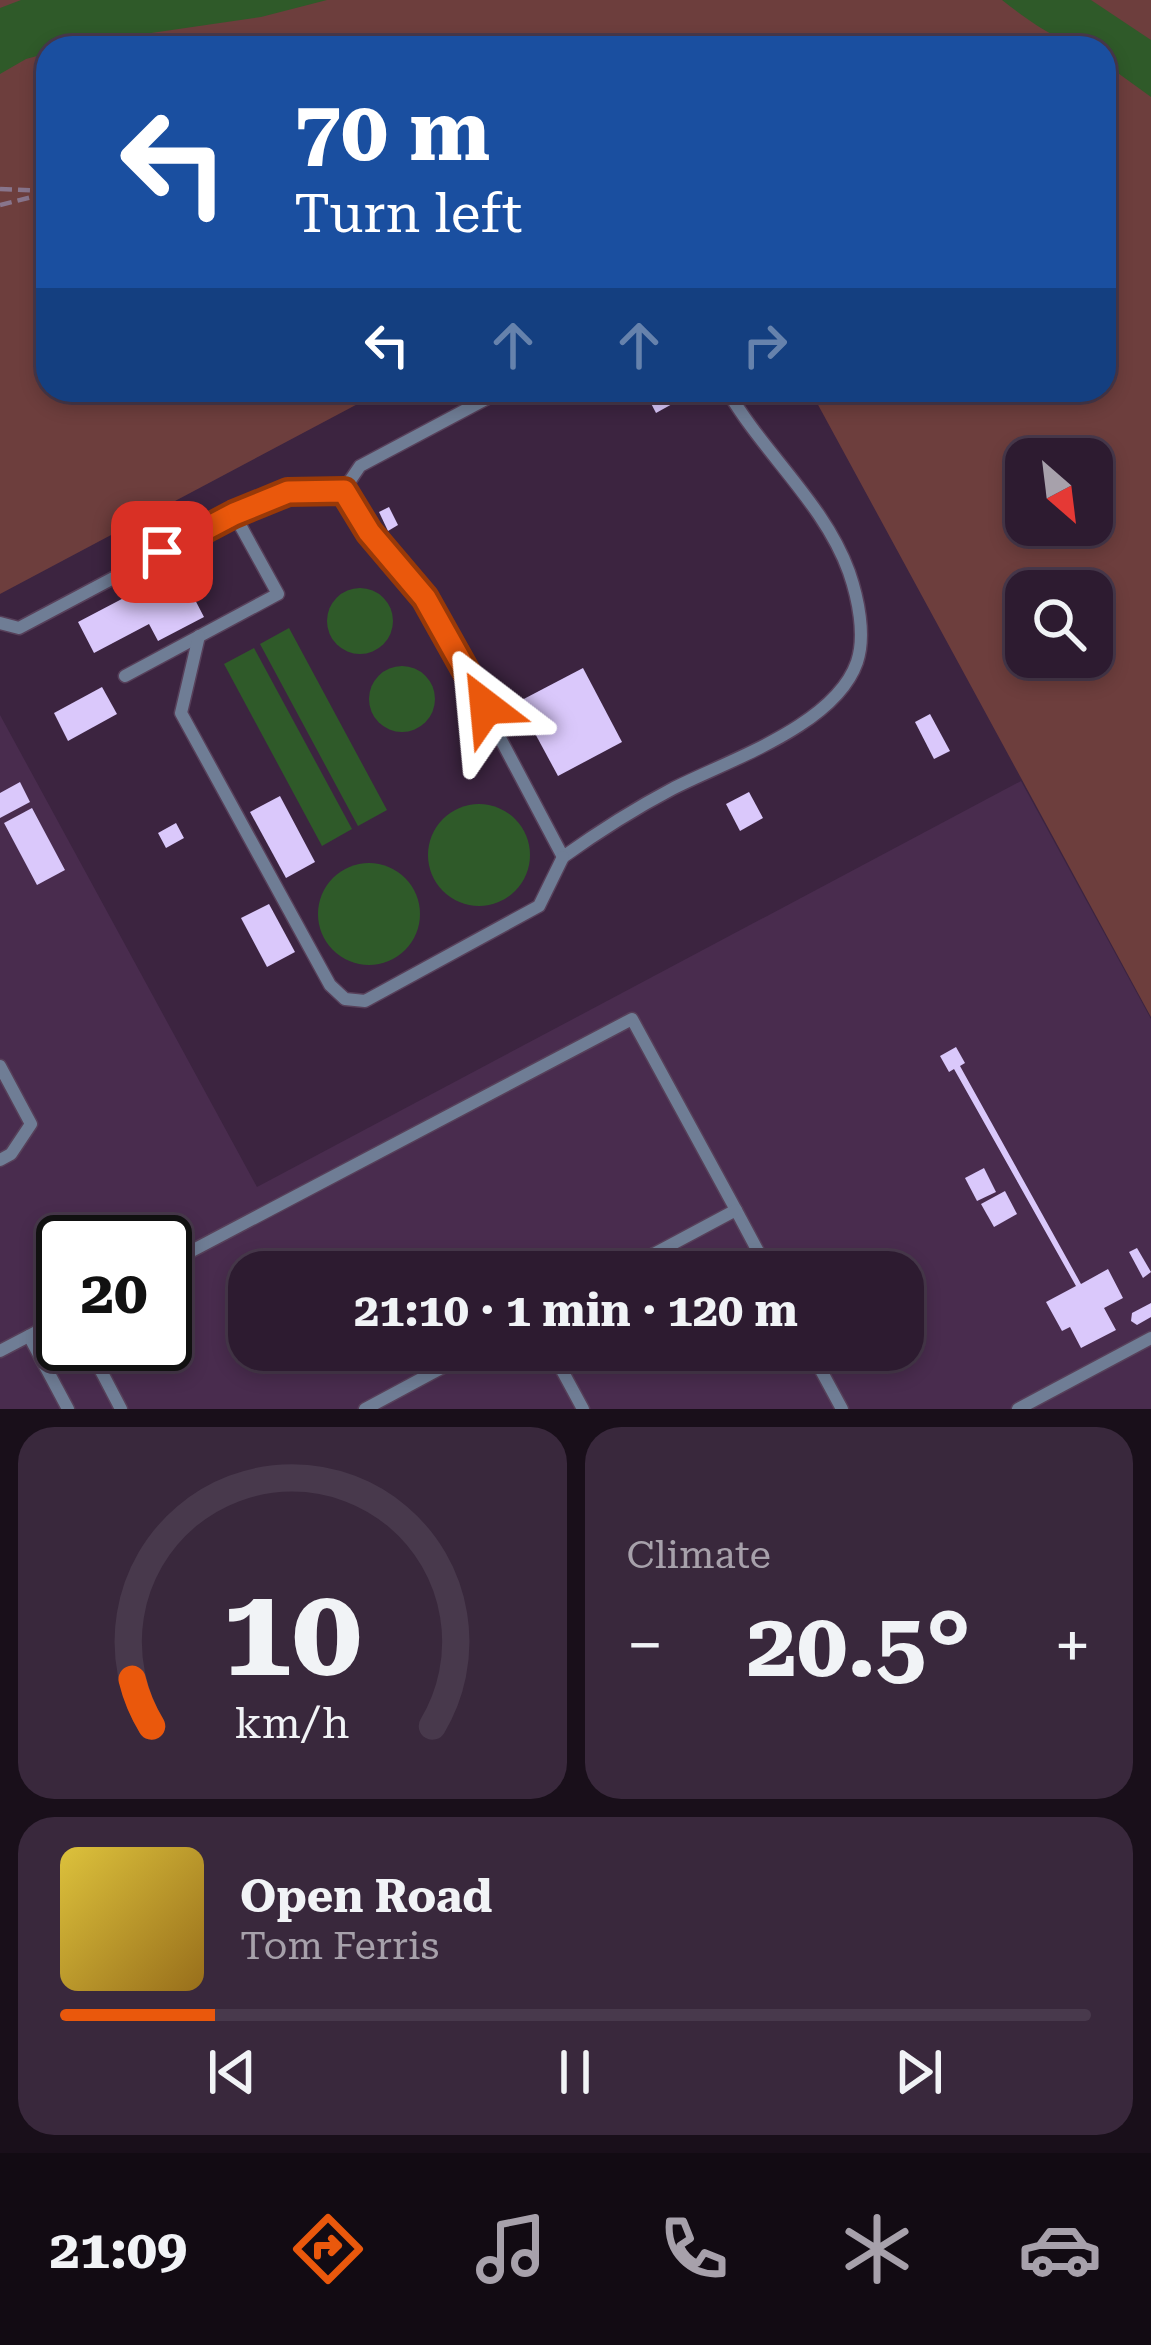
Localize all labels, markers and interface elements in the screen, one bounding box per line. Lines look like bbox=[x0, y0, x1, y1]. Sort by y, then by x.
text: 70 m bbox=[294, 82, 490, 180]
icon: left bbox=[96, 84, 252, 240]
text: Turn left bbox=[294, 182, 522, 245]
icon: left bbox=[354, 312, 420, 378]
icon: ahead bbox=[480, 312, 546, 378]
icon: ahead bbox=[606, 312, 672, 378]
icon: right bbox=[732, 312, 798, 378]
north arrow bbox=[1005, 438, 1113, 546]
map controls bbox=[1005, 438, 1113, 678]
pin bbox=[111, 501, 213, 603]
icon: arrive bbox=[129, 519, 195, 585]
button: search bbox=[1005, 570, 1113, 678]
position arrow bbox=[423, 644, 549, 770]
speed limit sign: 20 bbox=[36, 1215, 192, 1371]
text: 21:10 · 1 min · 120 m bbox=[354, 1284, 798, 1337]
text: Climate bbox=[627, 1532, 771, 1578]
text: 10 bbox=[222, 1559, 362, 1705]
text: 20.5° bbox=[747, 1593, 971, 1698]
text: − bbox=[627, 1607, 663, 1684]
text: + bbox=[1054, 1607, 1091, 1684]
text: km/h bbox=[235, 1698, 350, 1748]
text: Open Road bbox=[240, 1870, 492, 1923]
text: Tom Ferris bbox=[240, 1923, 439, 1969]
icon: previous bbox=[199, 2039, 265, 2105]
icon: pause bbox=[542, 2039, 608, 2105]
icon: next bbox=[886, 2039, 952, 2105]
icon: directions bbox=[286, 2207, 370, 2291]
icon: music bbox=[469, 2207, 553, 2291]
icon: phone bbox=[652, 2207, 736, 2291]
icon: climate bbox=[835, 2207, 919, 2291]
icon: car bbox=[1018, 2207, 1102, 2291]
text: 21:09 bbox=[49, 2218, 187, 2281]

